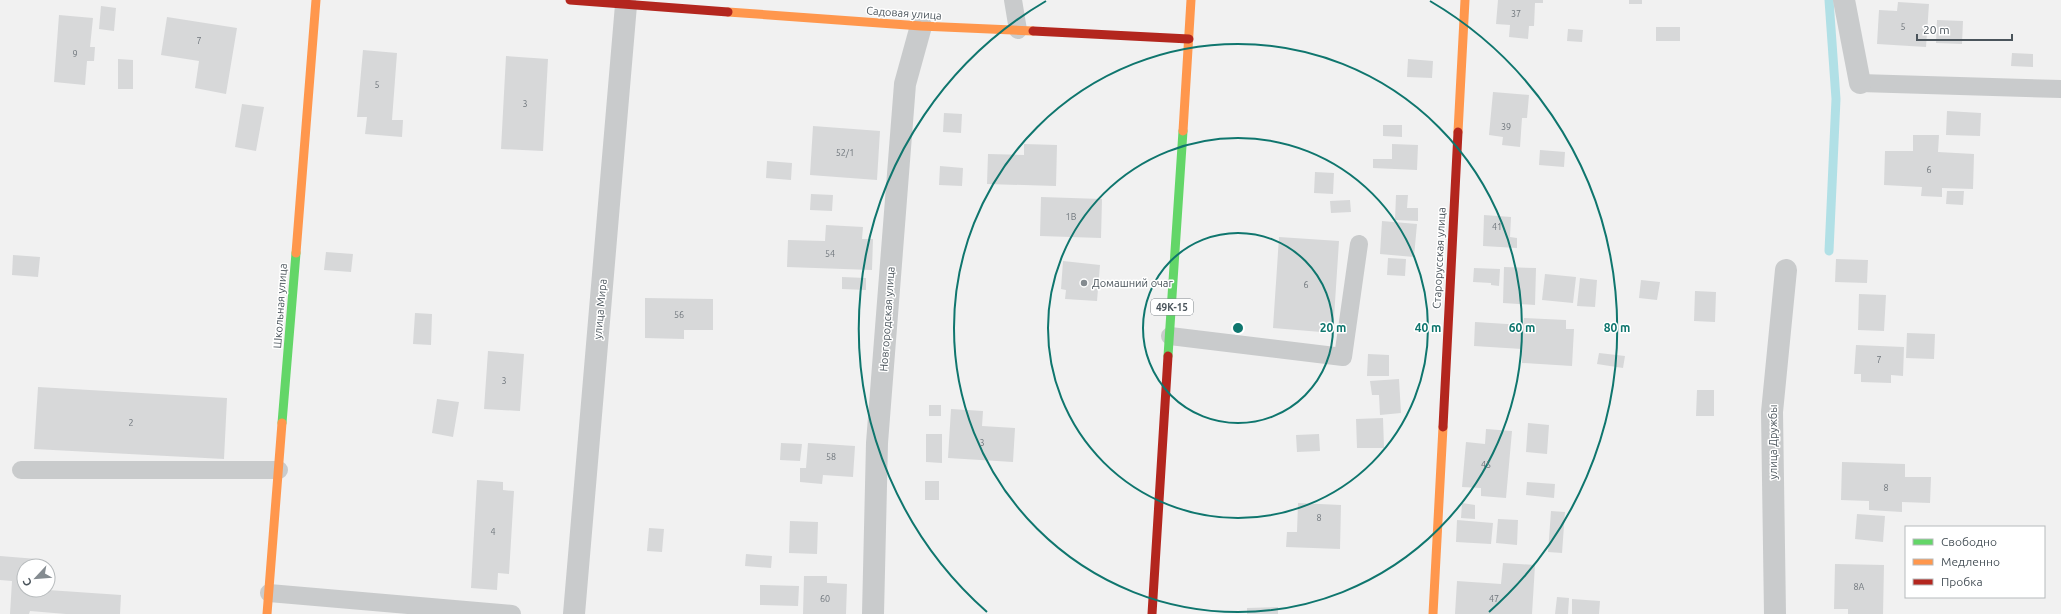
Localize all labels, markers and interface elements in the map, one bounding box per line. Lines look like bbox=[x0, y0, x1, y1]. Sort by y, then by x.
street label: Садовая улица bbox=[866, 4, 942, 22]
house number: 37 bbox=[1511, 9, 1521, 19]
scale bar bbox=[1917, 16, 2012, 42]
house number: 5 bbox=[1900, 22, 1906, 32]
text: 20 m bbox=[1923, 23, 1950, 36]
house number: 7 bbox=[196, 36, 202, 46]
house number: 9 bbox=[72, 49, 78, 59]
house number: 5 bbox=[374, 80, 380, 90]
house number: 3 bbox=[522, 99, 528, 109]
house number: 39 bbox=[1501, 122, 1511, 132]
house number: 52/1 bbox=[836, 148, 854, 158]
house number: 6 bbox=[1926, 165, 1932, 175]
street label: Старорусская улица bbox=[1430, 207, 1448, 309]
house number: 1В bbox=[1066, 212, 1077, 222]
house number: 41 bbox=[1492, 222, 1502, 232]
house number: 54 bbox=[825, 249, 835, 259]
street label: Школьная улица bbox=[271, 263, 289, 349]
street label: Новгородская улица bbox=[877, 266, 897, 372]
place label: Домашний очаг bbox=[1092, 277, 1173, 289]
street label: улица Мира bbox=[591, 278, 609, 340]
marker: Домашний очаг bbox=[1079, 278, 1089, 288]
house number: 6 bbox=[1303, 280, 1309, 290]
road number: 49К-15 bbox=[1151, 299, 1193, 315]
house number: 56 bbox=[674, 310, 684, 320]
centre of rings bbox=[1231, 321, 1245, 335]
text: 20 m bbox=[1320, 321, 1346, 334]
text: 40 m bbox=[1415, 321, 1441, 334]
text: 60 m bbox=[1509, 321, 1535, 334]
text: 80 m bbox=[1604, 321, 1630, 334]
house number: 7 bbox=[1876, 355, 1882, 365]
house number: 3 bbox=[501, 376, 507, 386]
street label: улица Дружбы bbox=[1767, 405, 1779, 479]
house number: 2 bbox=[128, 418, 134, 428]
house number: 3 bbox=[979, 438, 985, 448]
house number: 58 bbox=[826, 452, 836, 462]
house number: 45 bbox=[1481, 460, 1491, 470]
house number: 8 bbox=[1883, 483, 1889, 493]
house number: 8 bbox=[1316, 513, 1322, 523]
legend bbox=[1905, 526, 2045, 598]
house number: 4 bbox=[490, 527, 496, 537]
text: Свободно bbox=[1941, 535, 1997, 548]
text: Медленно bbox=[1941, 555, 2000, 568]
north arrow bbox=[16, 558, 56, 598]
text: Пробка bbox=[1941, 575, 1983, 588]
text: С bbox=[20, 577, 34, 588]
house number: 8А bbox=[1854, 582, 1865, 592]
house number: 60 bbox=[820, 594, 830, 604]
house number: 47 bbox=[1489, 594, 1499, 604]

